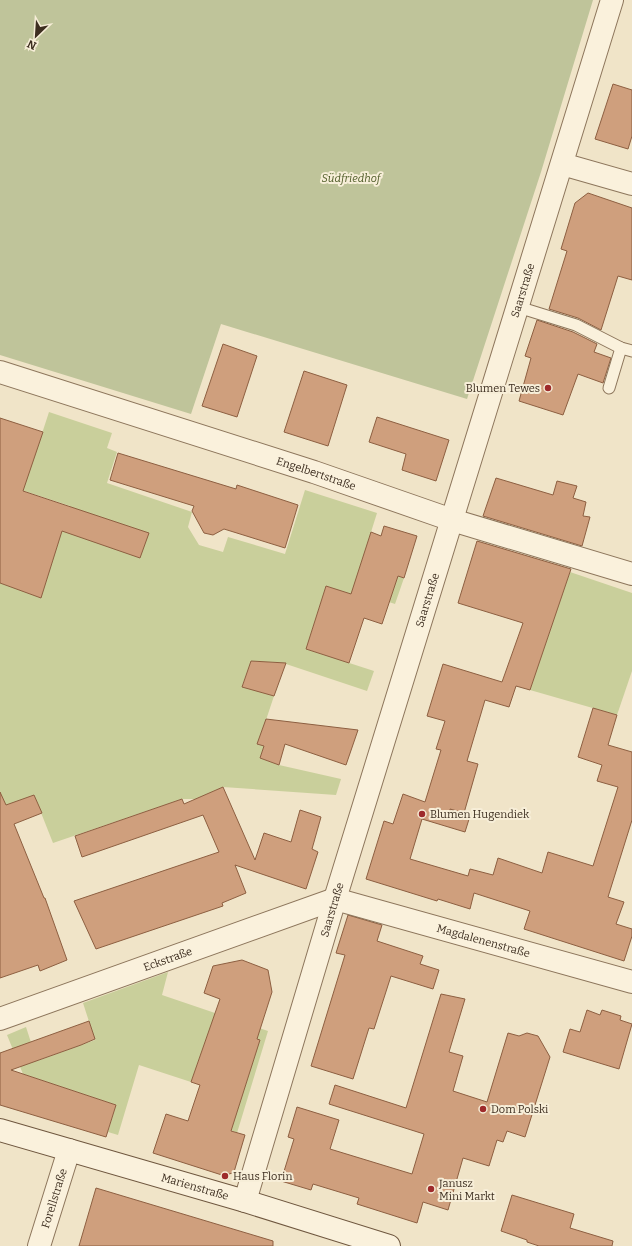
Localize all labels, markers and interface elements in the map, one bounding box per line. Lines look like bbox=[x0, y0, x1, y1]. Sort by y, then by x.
north arrow bbox=[16, 16, 56, 56]
text: N bbox=[25, 37, 39, 52]
park label: Südfriedhof bbox=[322, 172, 382, 185]
street label: Saarstraße bbox=[509, 262, 537, 319]
place label: Blumen Tewes bbox=[466, 382, 540, 395]
marker: Blumen Tewes bbox=[543, 383, 553, 393]
street label: Engelbertstraße bbox=[275, 454, 357, 493]
street label: Saarstraße bbox=[413, 571, 442, 629]
place label: Blumen Hugendiek bbox=[430, 808, 530, 821]
marker: Blumen Hugendiek bbox=[417, 809, 427, 819]
street label: Saarstraße bbox=[318, 881, 347, 939]
street label: Magdalenenstraße bbox=[435, 922, 531, 960]
street label: Eckstraße bbox=[142, 945, 194, 974]
place label: Dom Polski bbox=[491, 1103, 549, 1116]
marker: Dom Polski bbox=[478, 1104, 488, 1114]
street label: Forellstraße bbox=[39, 1167, 70, 1230]
place label: Haus Florin bbox=[233, 1170, 292, 1183]
street label: Marienstraße bbox=[160, 1171, 230, 1203]
marker: Haus Florin bbox=[220, 1171, 230, 1181]
place label: Janusz Mini Markt bbox=[438, 1177, 495, 1203]
marker: Janusz Mini Markt bbox=[426, 1184, 436, 1194]

